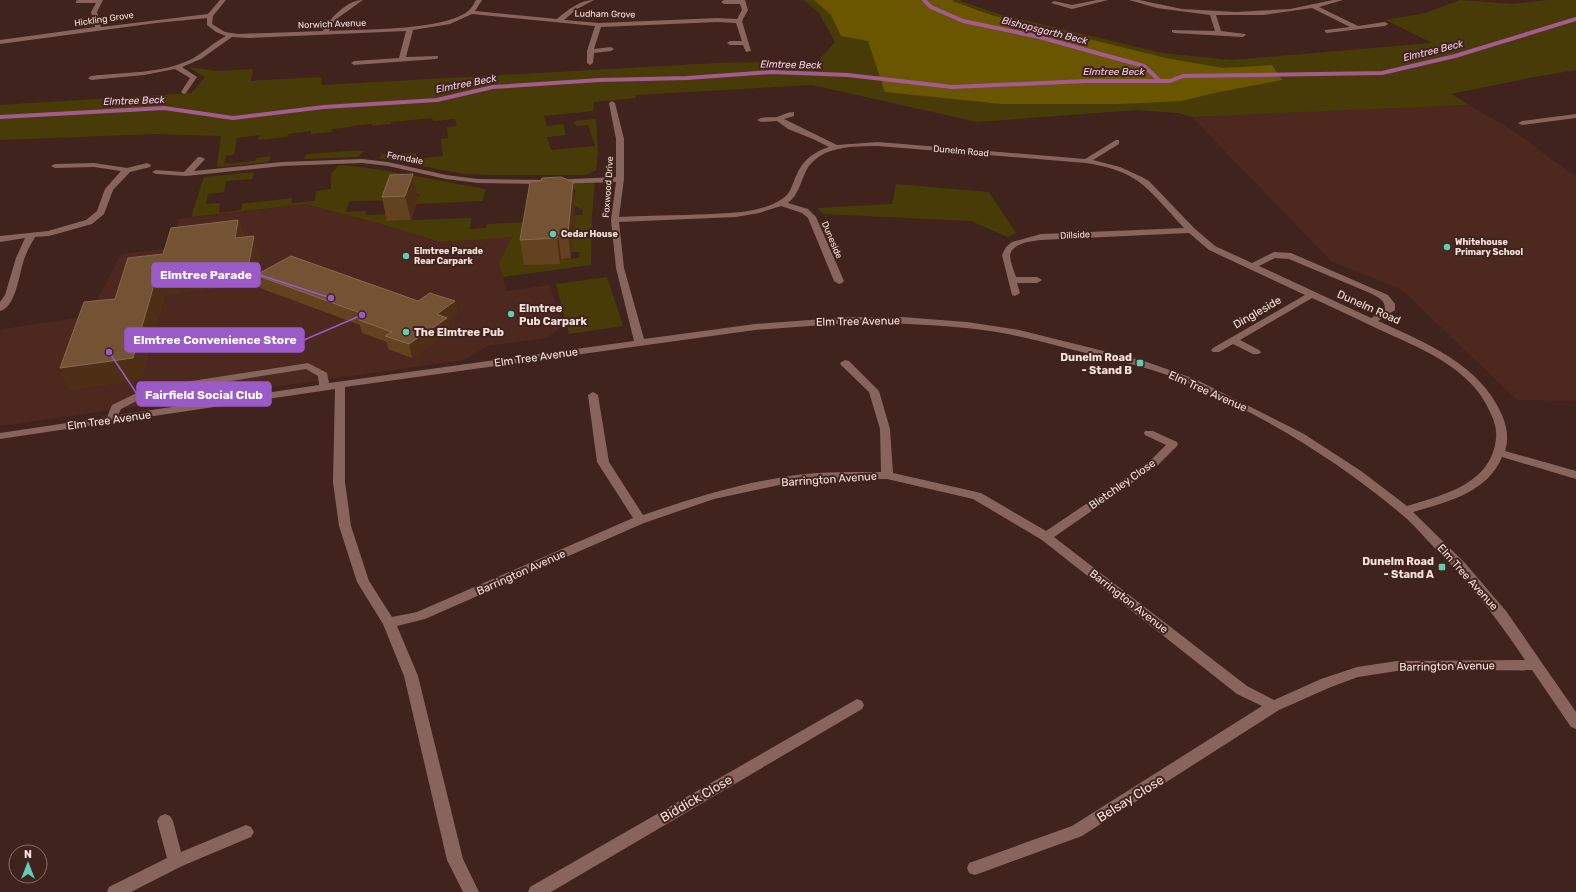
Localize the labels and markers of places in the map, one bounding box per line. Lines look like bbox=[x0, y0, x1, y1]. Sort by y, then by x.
marker: Cedar House bbox=[548, 229, 558, 239]
place label: Cedar House bbox=[561, 229, 618, 239]
place label: Whitehouse Primary School bbox=[1455, 237, 1524, 257]
marker: Whitehouse Primary School bbox=[1442, 242, 1452, 252]
place label: Elmtree Parade Rear Carpark bbox=[414, 246, 484, 266]
marker: Elmtree Parade Rear Carpark bbox=[401, 251, 411, 261]
callout: Elmtree Parade bbox=[152, 263, 260, 287]
place label: Elmtree Pub Carpark bbox=[519, 302, 587, 328]
marker: Elmtree Pub Carpark bbox=[506, 309, 516, 319]
place label: The Elmtree Pub bbox=[414, 326, 504, 339]
marker: The Elmtree Pub bbox=[401, 327, 411, 337]
callout: Elmtree Convenience Store bbox=[125, 328, 304, 352]
place label: Dunelm Road - Stand B bbox=[1060, 351, 1132, 377]
marker: Dunelm Road - Stand B bbox=[1135, 358, 1145, 368]
callout: Fairfield Social Club bbox=[137, 382, 271, 406]
place label: Dunelm Road - Stand A bbox=[1362, 555, 1434, 581]
marker: Dunelm Road - Stand A bbox=[1437, 562, 1447, 572]

